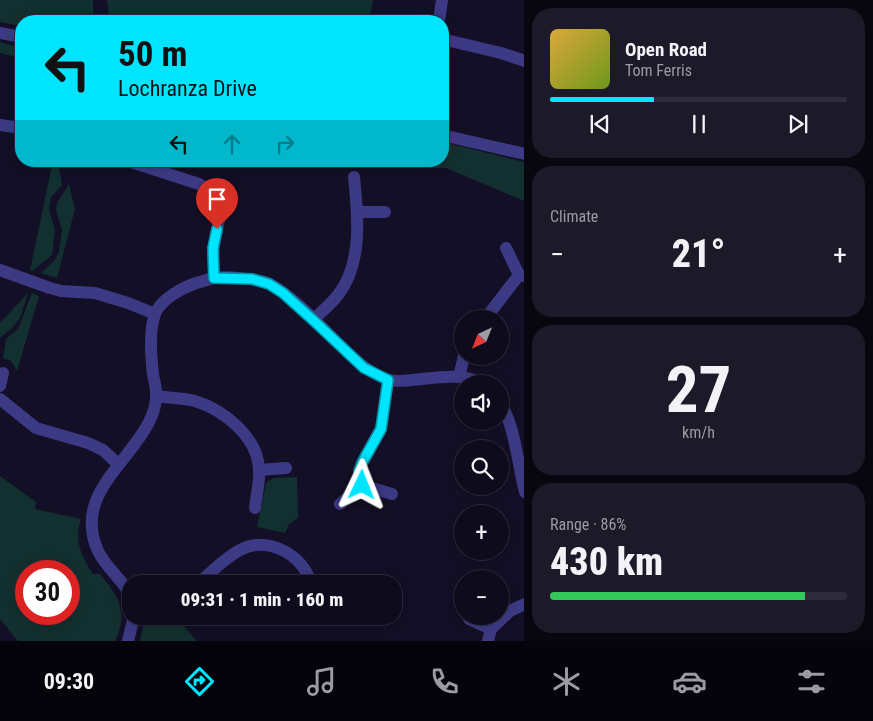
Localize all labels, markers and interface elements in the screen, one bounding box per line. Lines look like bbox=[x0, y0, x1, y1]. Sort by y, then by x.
text: 50 m bbox=[118, 34, 187, 75]
icon: left bbox=[35, 35, 100, 100]
text: Open Road bbox=[625, 38, 707, 61]
text: Tom Ferris bbox=[625, 61, 692, 80]
text: Lochranza Drive bbox=[118, 76, 257, 101]
icon: previous bbox=[586, 110, 614, 138]
icon: pause bbox=[685, 110, 713, 138]
icon: next bbox=[784, 110, 812, 138]
icon: left bbox=[165, 130, 193, 158]
icon: ahead bbox=[218, 130, 246, 158]
icon: right bbox=[271, 130, 299, 158]
pin bbox=[196, 178, 238, 229]
icon: arrive bbox=[203, 185, 231, 213]
text: Climate bbox=[550, 207, 598, 226]
text: 21° bbox=[672, 232, 725, 276]
text: − bbox=[550, 238, 564, 271]
text: + bbox=[833, 238, 847, 271]
north arrow bbox=[454, 310, 509, 365]
map controls bbox=[454, 310, 509, 625]
text: 27 bbox=[666, 352, 731, 428]
button: sound bbox=[454, 375, 509, 430]
text: km/h bbox=[682, 423, 715, 442]
button: search bbox=[454, 440, 509, 495]
position arrow bbox=[335, 458, 387, 510]
button: + bbox=[454, 505, 509, 560]
text: Range · 86% bbox=[550, 515, 626, 534]
text: 430 km bbox=[550, 540, 663, 584]
speed limit sign: 30 bbox=[15, 560, 80, 625]
button: − bbox=[454, 570, 509, 625]
text: 09:31 · 1 min · 160 m bbox=[181, 588, 343, 611]
icon: directions bbox=[182, 664, 217, 699]
icon: music bbox=[304, 664, 339, 699]
icon: phone bbox=[427, 664, 462, 699]
icon: climate bbox=[549, 664, 584, 699]
icon: car bbox=[672, 664, 707, 699]
icon: filters bbox=[794, 664, 829, 699]
text: 09:30 bbox=[44, 669, 94, 694]

